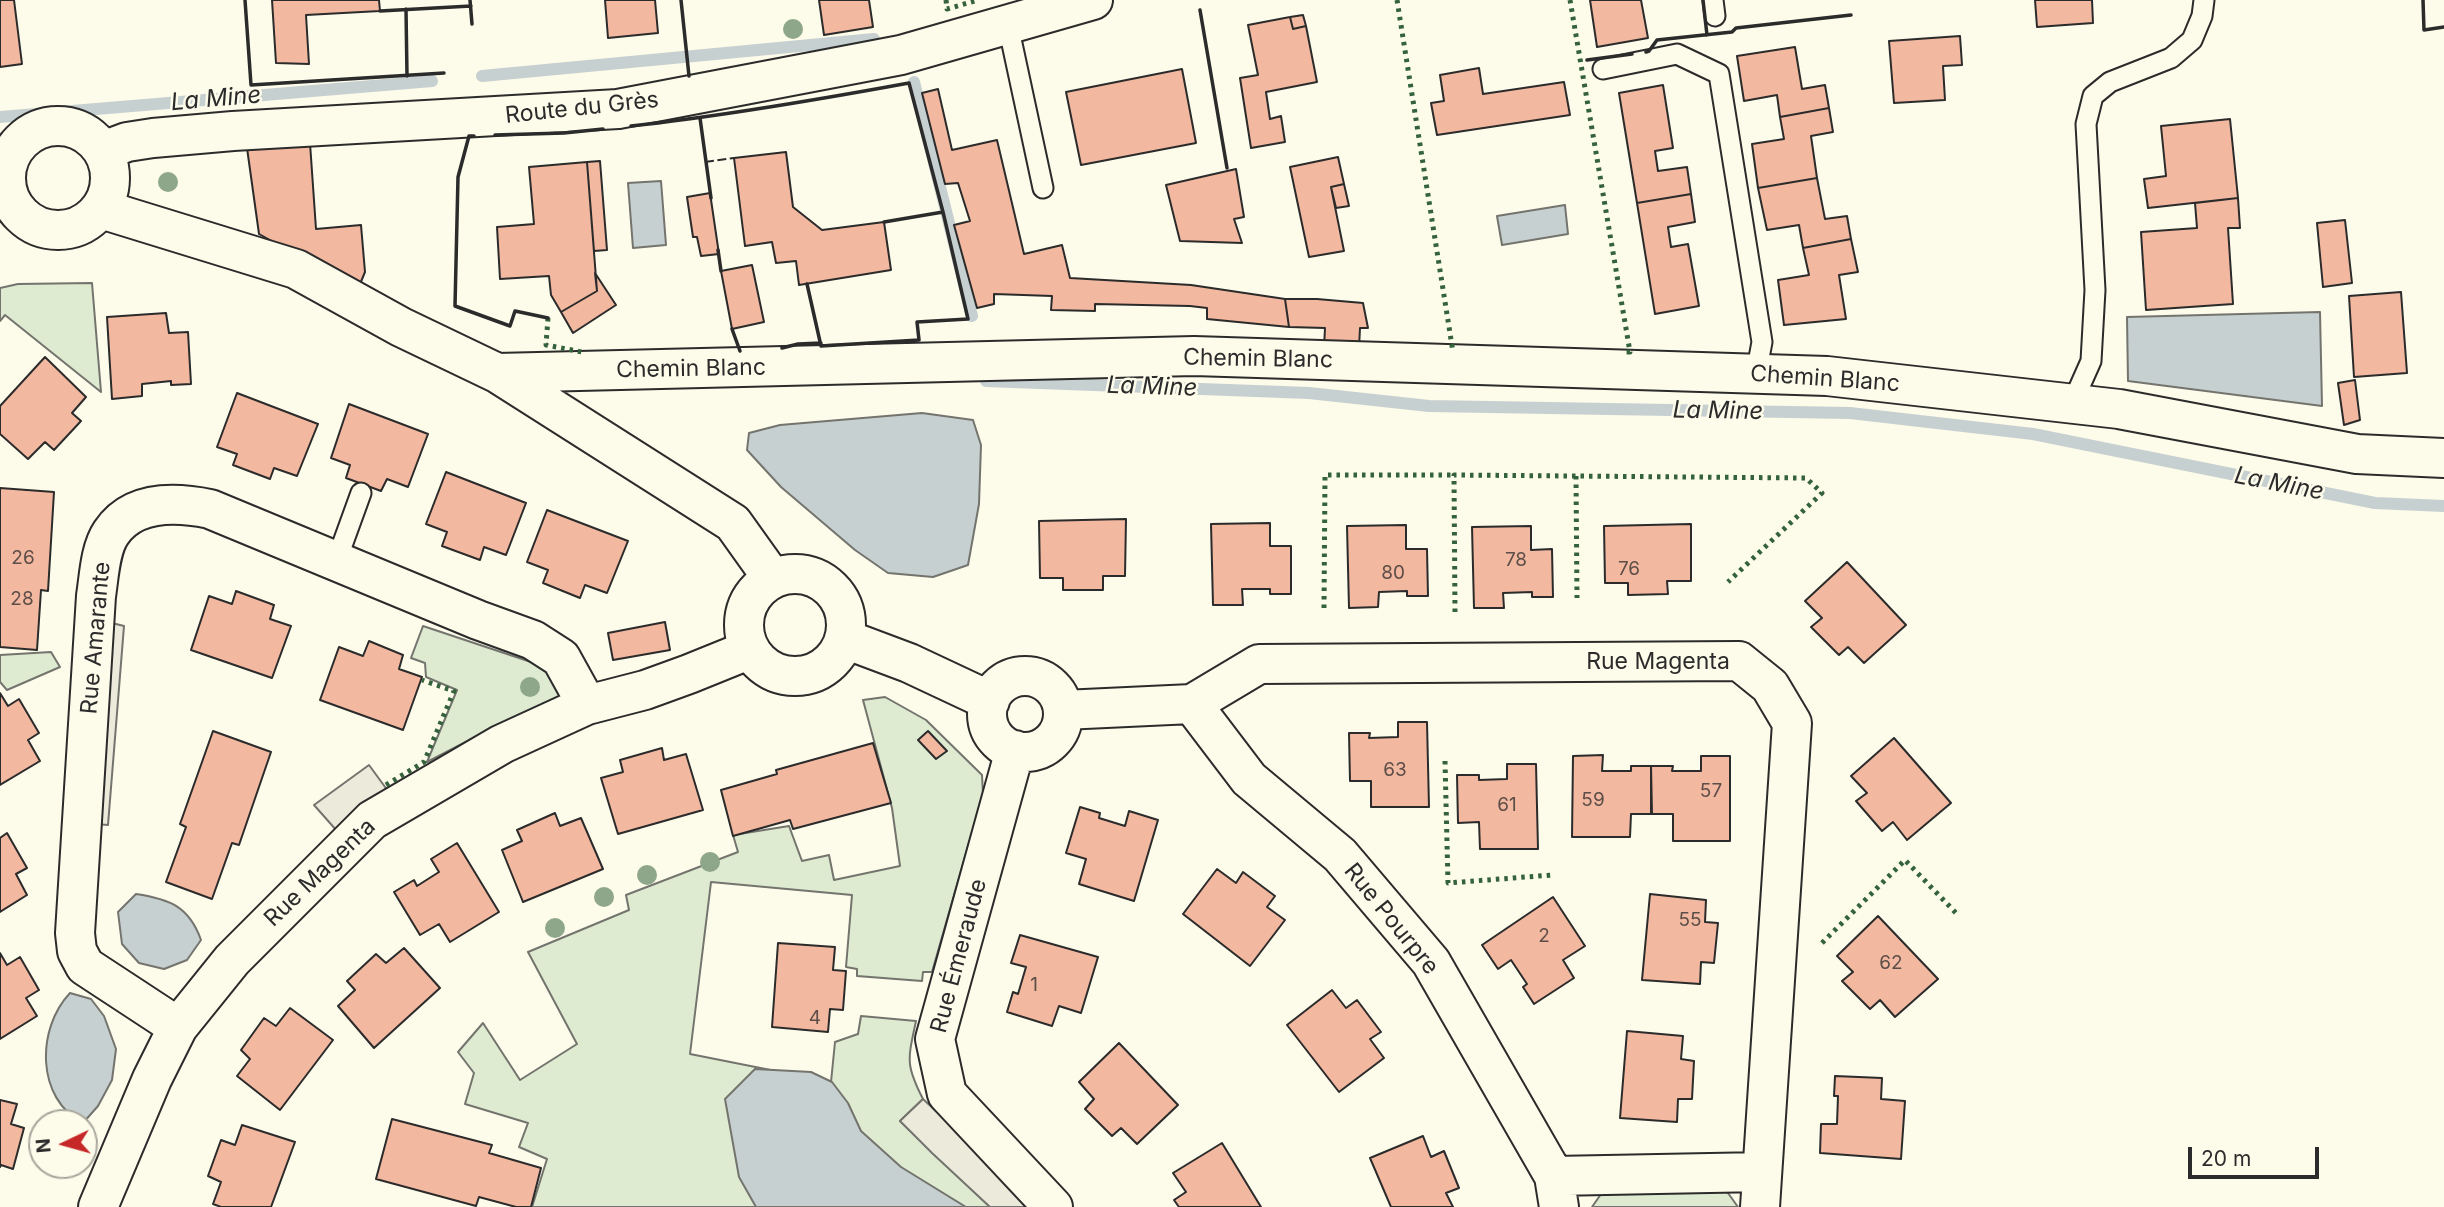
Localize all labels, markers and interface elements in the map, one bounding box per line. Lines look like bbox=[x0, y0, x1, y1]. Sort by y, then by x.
water label: La Mine bbox=[170, 81, 262, 117]
street label: Route du Grès bbox=[504, 86, 660, 130]
street label: Chemin Blanc bbox=[1183, 344, 1333, 374]
street label: Chemin Blanc bbox=[616, 354, 766, 384]
street label: Chemin Blanc bbox=[1749, 360, 1901, 398]
water label: La Mine bbox=[1106, 371, 1198, 403]
water label: La Mine bbox=[1672, 396, 1764, 426]
water label: La Mine bbox=[2232, 461, 2326, 507]
house number: 26 bbox=[11, 547, 35, 569]
house number: 78 bbox=[1505, 549, 1527, 571]
house number: 76 bbox=[1618, 558, 1640, 580]
street label: Rue Amarante bbox=[76, 561, 116, 715]
house number: 80 bbox=[1381, 562, 1405, 584]
house number: 28 bbox=[10, 588, 34, 610]
street label: Rue Magenta bbox=[1586, 648, 1730, 676]
house number: 63 bbox=[1383, 759, 1407, 781]
house number: 57 bbox=[1700, 780, 1722, 802]
house number: 59 bbox=[1581, 789, 1605, 811]
house number: 61 bbox=[1497, 794, 1517, 816]
street label: Rue Magenta bbox=[259, 813, 381, 933]
street label: Rue Pourpre bbox=[1338, 858, 1444, 980]
street label: Rue Émeraude bbox=[925, 876, 993, 1036]
house number: 55 bbox=[1678, 909, 1702, 931]
house number: 2 bbox=[1538, 925, 1550, 947]
house number: 62 bbox=[1879, 952, 1903, 974]
house number: 1 bbox=[1030, 974, 1038, 996]
house number: 4 bbox=[809, 1007, 821, 1029]
north arrow bbox=[28, 1109, 98, 1179]
scale bar bbox=[2192, 1134, 2323, 1178]
text: N bbox=[31, 1137, 56, 1154]
text: 20 m bbox=[2201, 1146, 2251, 1171]

